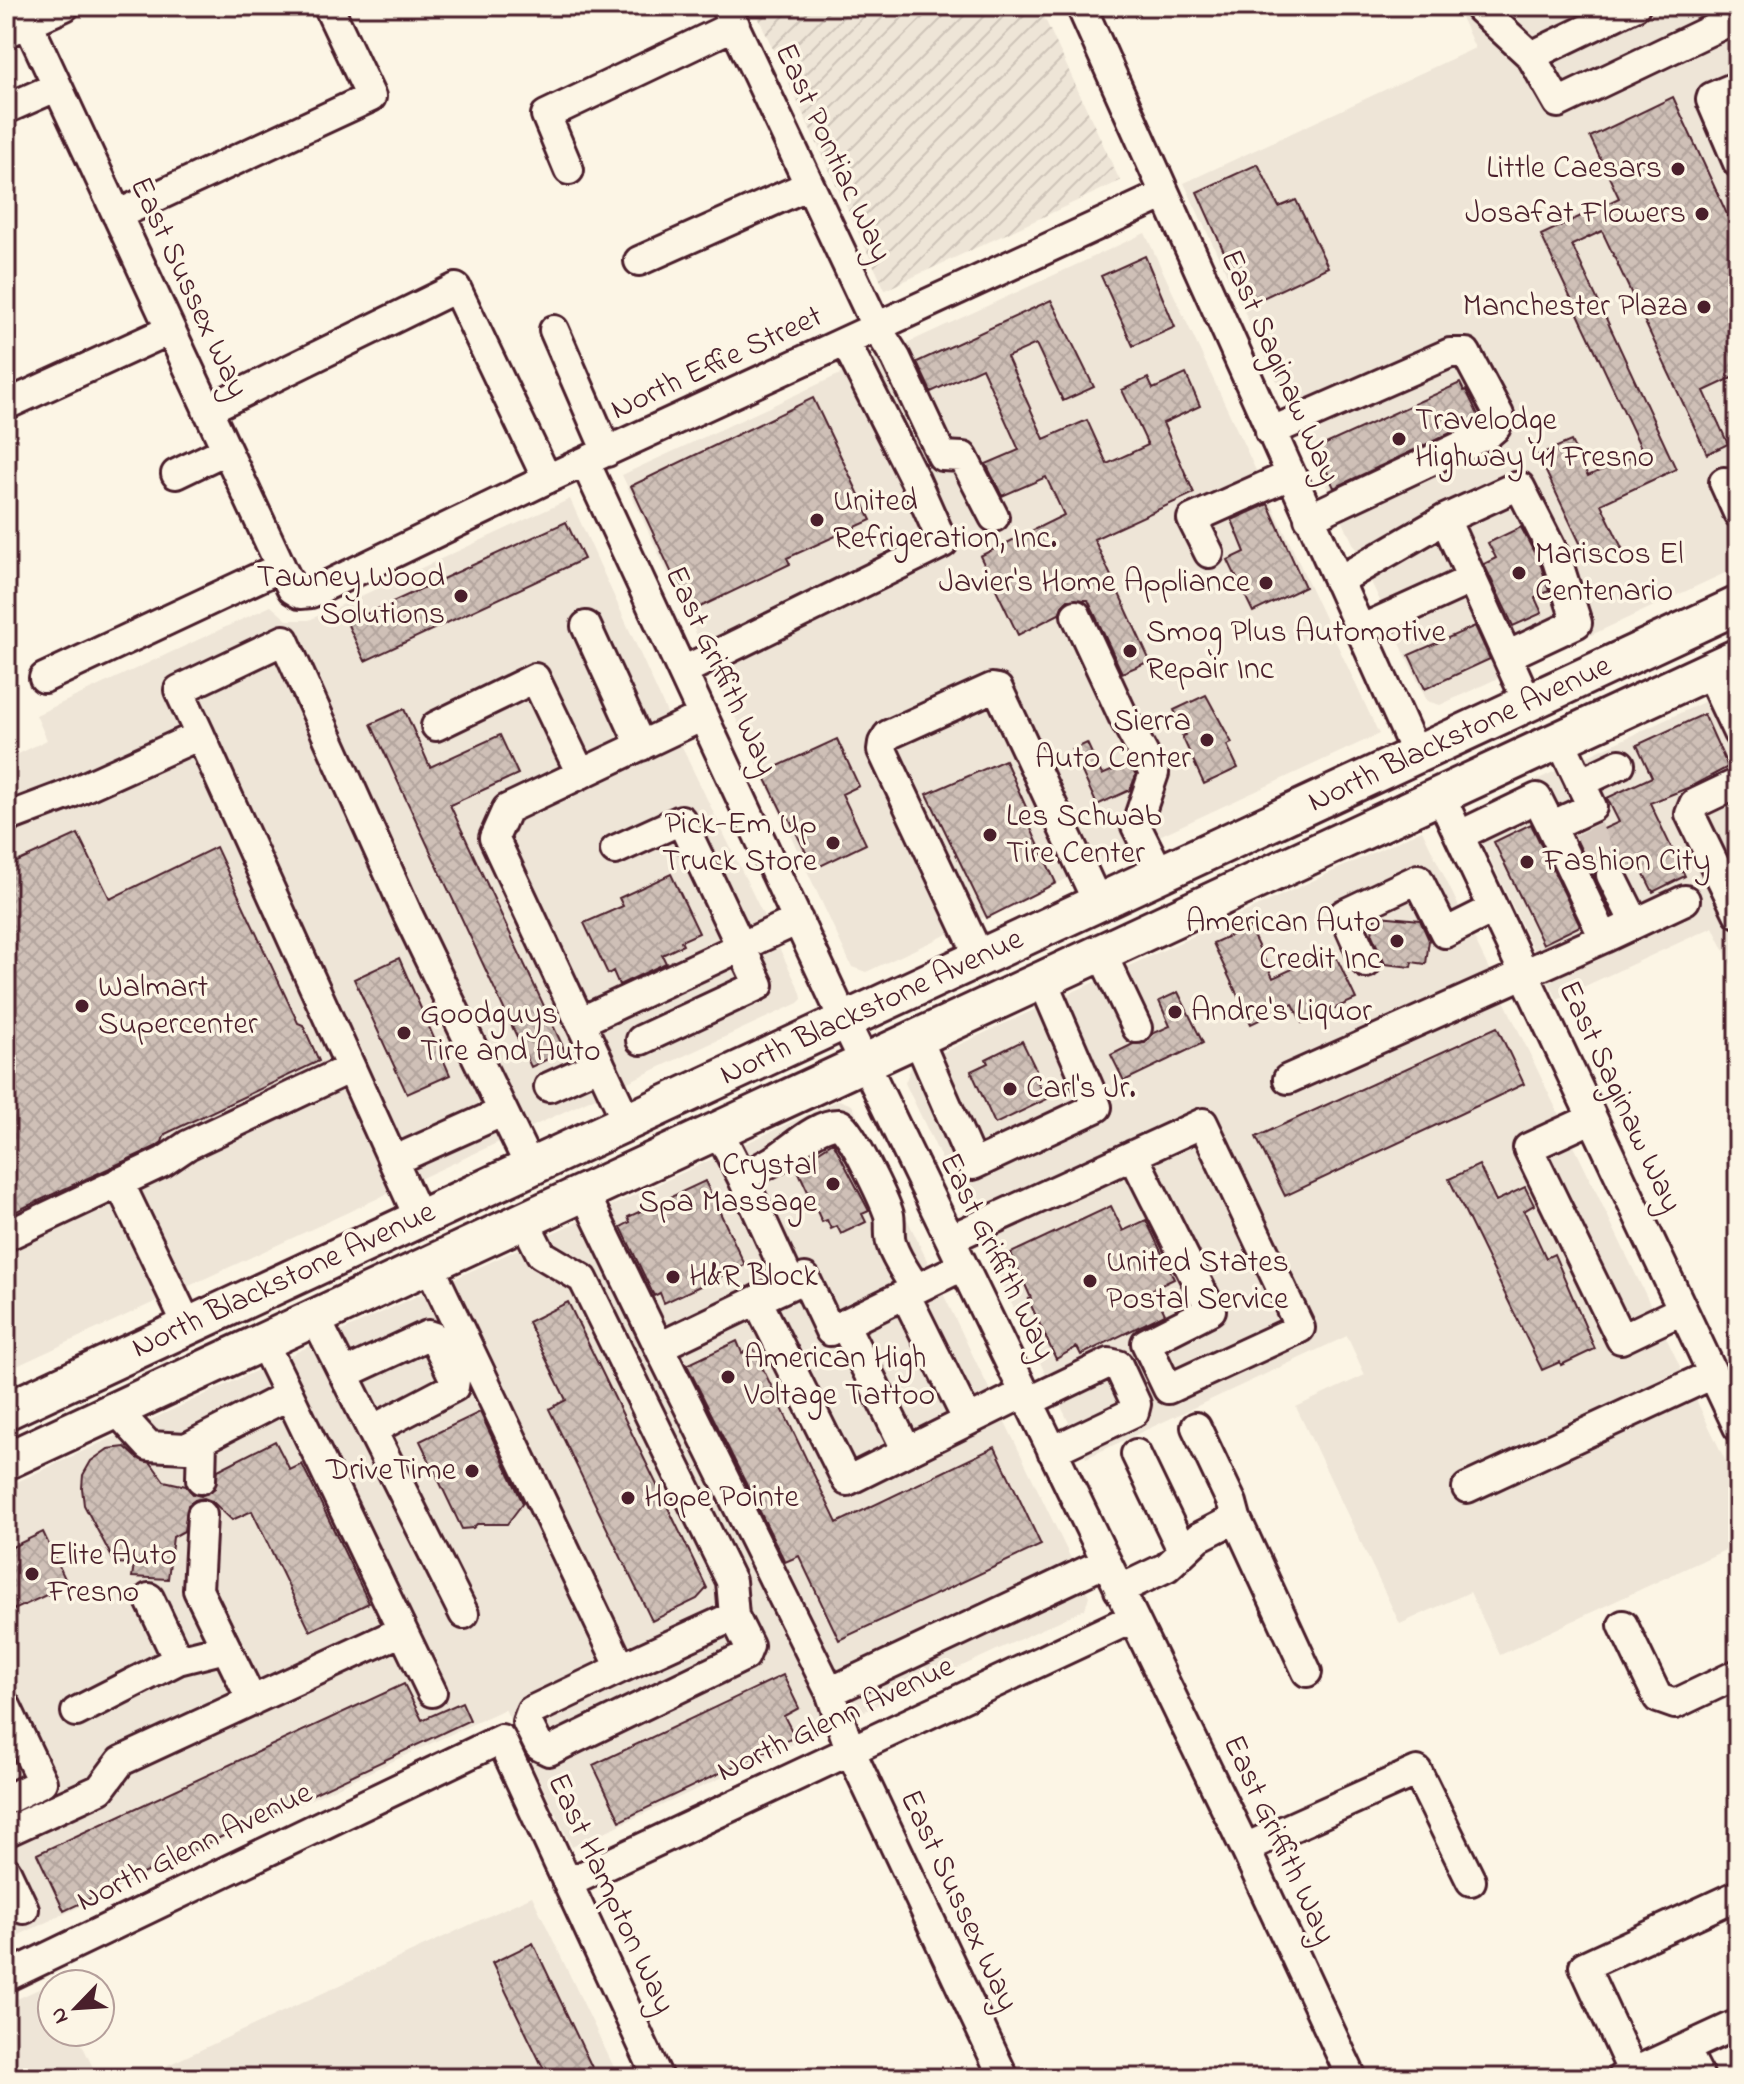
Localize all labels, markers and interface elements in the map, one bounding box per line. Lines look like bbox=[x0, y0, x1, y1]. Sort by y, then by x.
street label: East Pontiac Way bbox=[761, 36, 903, 270]
place label: Little Caesars bbox=[1486, 146, 1662, 193]
marker: Little Caesars bbox=[1669, 160, 1687, 178]
street label: East Sussex Way bbox=[116, 169, 260, 407]
place label: Josafat Flowers bbox=[1465, 191, 1686, 238]
marker: Josafat Flowers bbox=[1693, 205, 1711, 223]
street label: East Saginaw Way bbox=[1206, 243, 1352, 491]
place label: Manchester Plaza bbox=[1463, 284, 1688, 331]
street label: North Effie Street bbox=[603, 294, 831, 434]
marker: Manchester Plaza bbox=[1695, 298, 1713, 316]
place label: Travelodge Highway 41 Fresno bbox=[1415, 398, 1654, 482]
marker: Travelodge Highway 41 Fresno bbox=[1390, 430, 1408, 448]
place label: United Refrigeration, Inc. bbox=[833, 479, 1057, 563]
marker: United Refrigeration, Inc. bbox=[808, 511, 826, 529]
place label: Mariscos El Centenario bbox=[1535, 532, 1684, 616]
place label: Tawney Wood Solutions bbox=[256, 555, 445, 639]
street label: East Griffith Way bbox=[651, 559, 789, 783]
place label: Javier's Home Appliance bbox=[938, 560, 1251, 607]
marker: Mariscos El Centenario bbox=[1510, 564, 1528, 582]
marker: Javier's Home Appliance bbox=[1257, 574, 1275, 592]
marker: Tawney Wood Solutions bbox=[452, 587, 470, 605]
place label: Smog Plus Automotive Repair Inc bbox=[1146, 610, 1447, 694]
marker: Smog Plus Automotive Repair Inc bbox=[1121, 642, 1139, 660]
street label: North Blackstone Avenue bbox=[1300, 644, 1620, 826]
place label: Sierra Auto Center bbox=[1035, 699, 1191, 783]
marker: Sierra Auto Center bbox=[1198, 731, 1216, 749]
place label: Les Schwab Tire Center bbox=[1006, 794, 1162, 878]
place label: Pick-Em Up Truck Store bbox=[662, 802, 818, 886]
marker: Les Schwab Tire Center bbox=[981, 826, 999, 844]
marker: Pick-Em Up Truck Store bbox=[824, 834, 842, 852]
place label: Fashion City bbox=[1542, 839, 1711, 886]
marker: Fashion City bbox=[1518, 853, 1536, 871]
place label: American Auto Credit Inc bbox=[1186, 900, 1382, 984]
street label: North Blackstone Avenue bbox=[712, 917, 1032, 1099]
marker: American Auto Credit Inc bbox=[1388, 932, 1406, 950]
place label: Walmart Supercenter bbox=[98, 965, 258, 1049]
street label: East Saginaw Way bbox=[1545, 973, 1693, 1221]
place label: Andre's Liquor bbox=[1191, 989, 1372, 1036]
place label: Goodguys Tire and Auto bbox=[420, 992, 601, 1076]
marker: Walmart Supercenter bbox=[73, 997, 91, 1015]
marker: Andre's Liquor bbox=[1166, 1003, 1184, 1021]
marker: Goodguys Tire and Auto bbox=[395, 1024, 413, 1042]
place label: Carl's Jr. bbox=[1026, 1066, 1136, 1113]
marker: Carl's Jr. bbox=[1001, 1080, 1019, 1098]
place label: Crystal Spa Massage bbox=[638, 1143, 818, 1227]
street label: East Griffith Way bbox=[925, 1145, 1067, 1369]
marker: Crystal Spa Massage bbox=[824, 1175, 842, 1193]
street label: North Blackstone Avenue bbox=[124, 1190, 444, 1372]
place label: United States Postal Service bbox=[1106, 1240, 1289, 1324]
place label: H&R Block bbox=[689, 1254, 819, 1301]
marker: H&R Block bbox=[664, 1268, 682, 1286]
marker: United States Postal Service bbox=[1081, 1272, 1099, 1290]
place label: American High Voltage Tattoo bbox=[743, 1336, 935, 1420]
marker: American High Voltage Tattoo bbox=[719, 1368, 737, 1386]
place label: DriveTime bbox=[325, 1448, 457, 1495]
marker: DriveTime bbox=[463, 1462, 481, 1480]
place label: Hope Pointe bbox=[644, 1475, 800, 1522]
marker: Hope Pointe bbox=[619, 1489, 637, 1507]
place label: Elite Auto Fresno bbox=[47, 1533, 177, 1617]
marker: Elite Auto Fresno bbox=[23, 1565, 41, 1583]
street label: North Glenn Avenue bbox=[710, 1644, 963, 1796]
street label: East Griffith Way bbox=[1209, 1728, 1347, 1952]
street label: East Hampton Way bbox=[534, 1766, 686, 2022]
street label: North Glenn Avenue bbox=[69, 1770, 321, 1925]
street label: East Sussex Way bbox=[886, 1782, 1030, 2020]
north arrow bbox=[36, 1968, 116, 2048]
text: N bbox=[43, 2002, 78, 2029]

